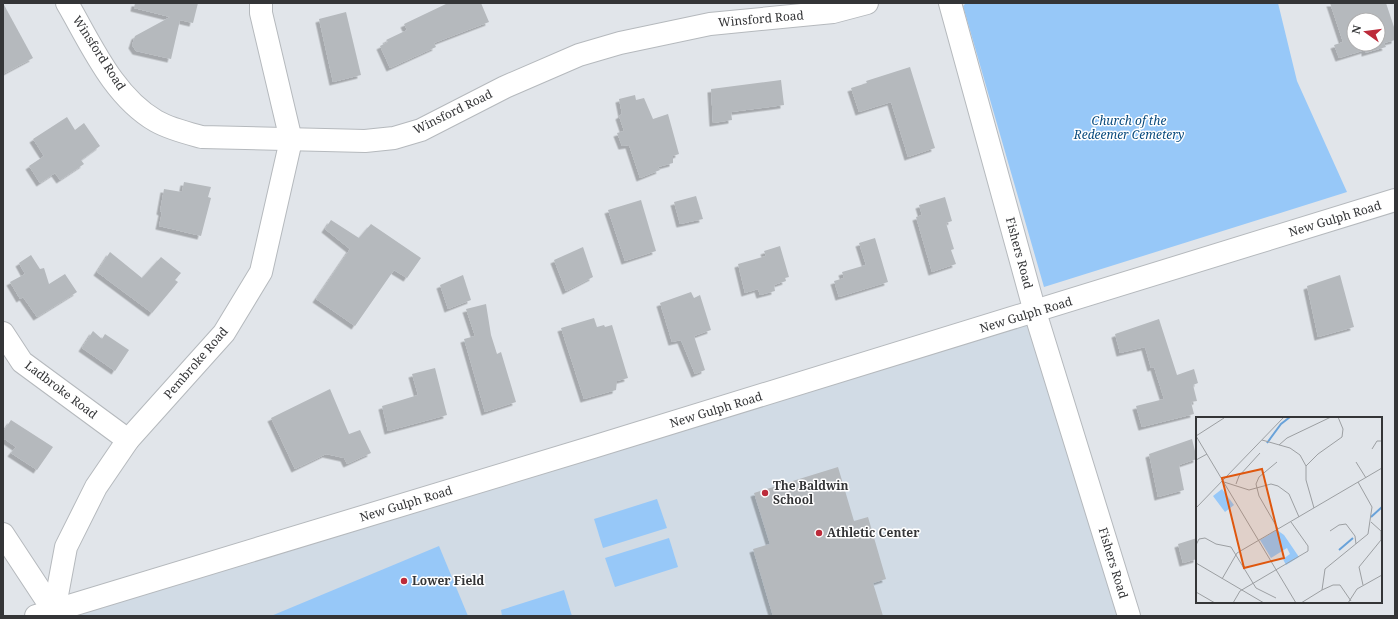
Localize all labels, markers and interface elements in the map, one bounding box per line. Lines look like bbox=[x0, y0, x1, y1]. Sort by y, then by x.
street label: Winsford Road bbox=[717, 6, 805, 31]
street label: Winsford Road bbox=[69, 12, 130, 94]
north arrow bbox=[1346, 12, 1386, 52]
text: N bbox=[1347, 23, 1364, 35]
street label: Winsford Road bbox=[410, 85, 496, 138]
park label: Church of the Redeemer Cemetery bbox=[1073, 112, 1184, 143]
street label: New Gulph Road bbox=[1286, 196, 1384, 241]
street label: Fishers Road bbox=[1002, 215, 1037, 291]
street label: New Gulph Road bbox=[977, 292, 1075, 337]
street label: Pembroke Road bbox=[160, 323, 232, 402]
street label: Ladbroke Road bbox=[22, 357, 102, 423]
street label: New Gulph Road bbox=[667, 387, 765, 432]
inset map bbox=[1196, 417, 1382, 603]
place label: The Baldwin School bbox=[773, 477, 849, 508]
street label: New Gulph Road bbox=[357, 481, 455, 526]
marker: The Baldwin School bbox=[760, 488, 770, 498]
place label: Athletic Center bbox=[827, 524, 920, 541]
street label: Fishers Road bbox=[1095, 525, 1133, 601]
marker: Athletic Center bbox=[814, 528, 824, 538]
place label: Lower Field bbox=[412, 572, 485, 589]
marker: Lower Field bbox=[399, 576, 409, 586]

